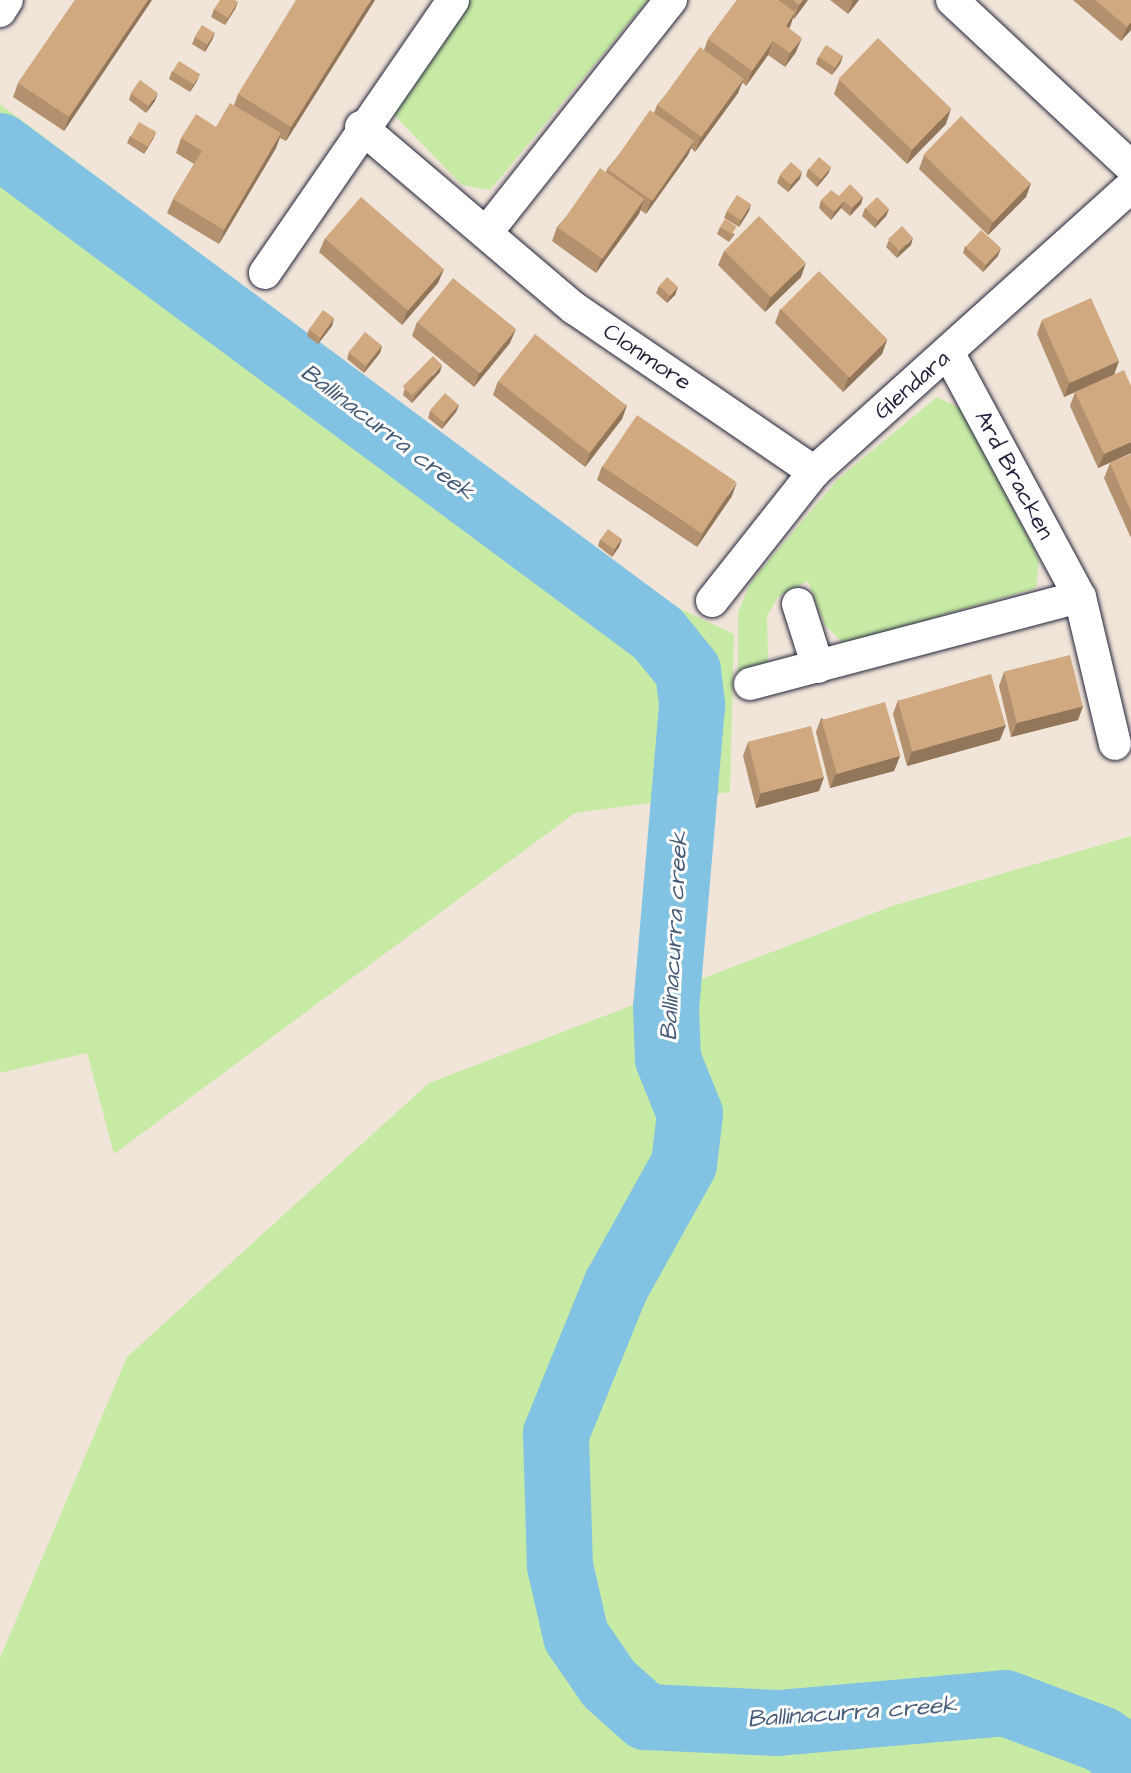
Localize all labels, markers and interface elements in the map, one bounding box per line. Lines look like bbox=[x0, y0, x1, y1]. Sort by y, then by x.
street label: Clonmore bbox=[598, 318, 696, 396]
street label: Glendara bbox=[868, 345, 956, 425]
water label: Ballinacurra creek bbox=[295, 358, 479, 508]
street label: Ard Bracken bbox=[969, 406, 1059, 544]
water label: Ballinacurra creek bbox=[655, 831, 695, 1041]
water label: Ballinacurra creek bbox=[747, 1691, 957, 1735]

